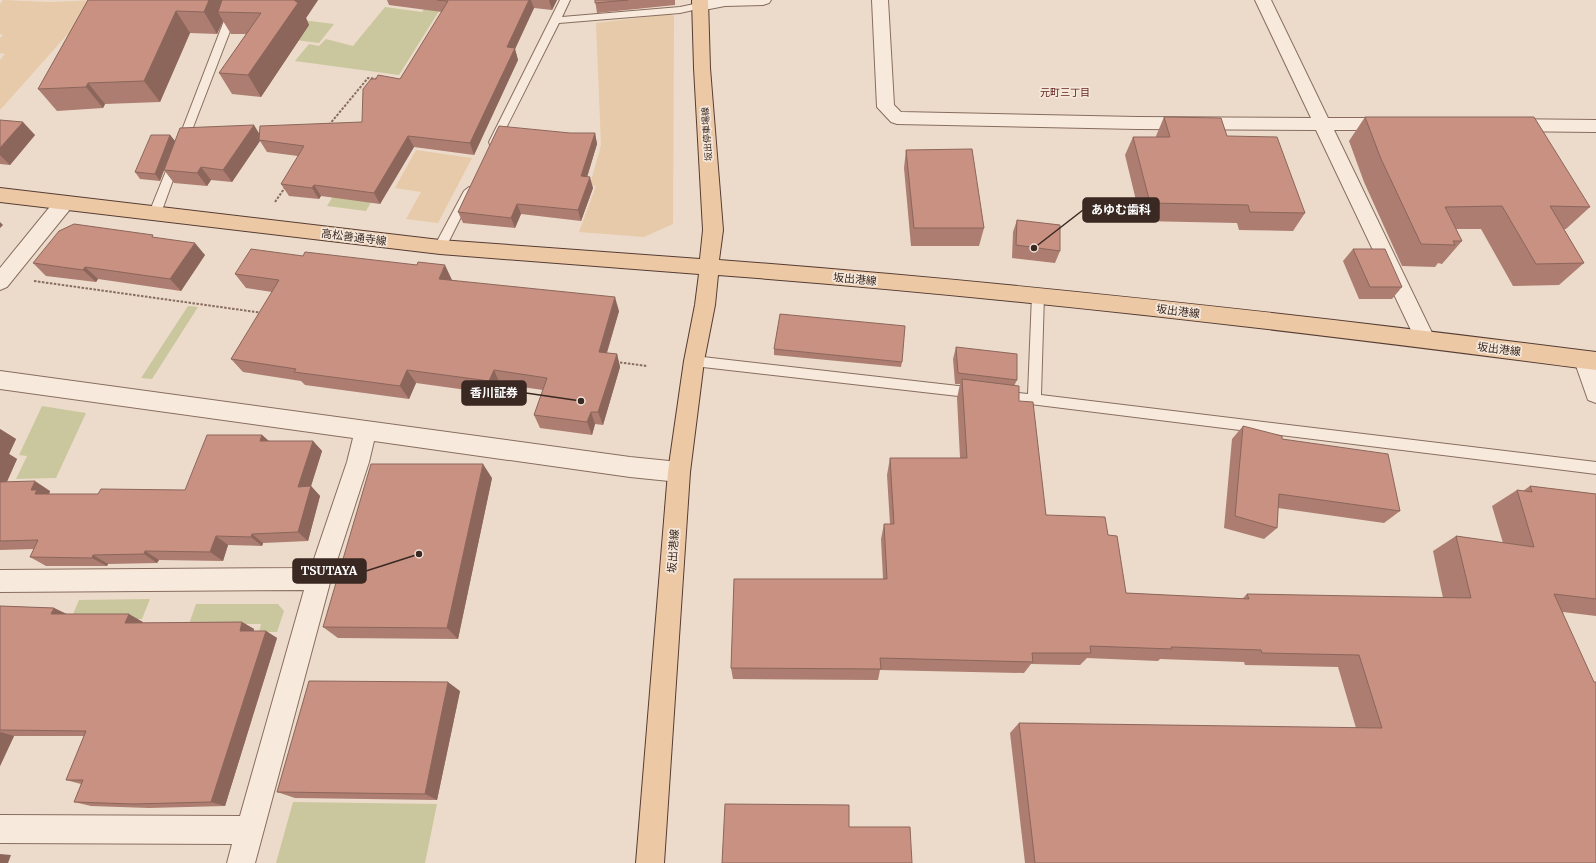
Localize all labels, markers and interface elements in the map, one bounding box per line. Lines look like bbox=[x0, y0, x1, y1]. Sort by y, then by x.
district label: 元町三丁目 bbox=[1040, 86, 1090, 99]
street label: 坂出停車場線 bbox=[699, 106, 714, 161]
callout: あゆむ歯科 bbox=[1083, 198, 1159, 222]
text: あゆむ歯科 bbox=[1091, 202, 1151, 217]
street label: 高松善通寺線 bbox=[320, 226, 388, 248]
street label: 坂出港線 bbox=[832, 270, 878, 288]
street label: 坂出港線 bbox=[1155, 301, 1201, 321]
street label: 坂出港線 bbox=[1476, 339, 1522, 359]
callout: 香川証券 bbox=[462, 381, 526, 405]
text: 香川証券 bbox=[470, 385, 518, 400]
street label: 坂出港線 bbox=[664, 529, 682, 573]
callout: TSUTAYA bbox=[293, 559, 366, 583]
text: TSUTAYA bbox=[301, 563, 358, 578]

